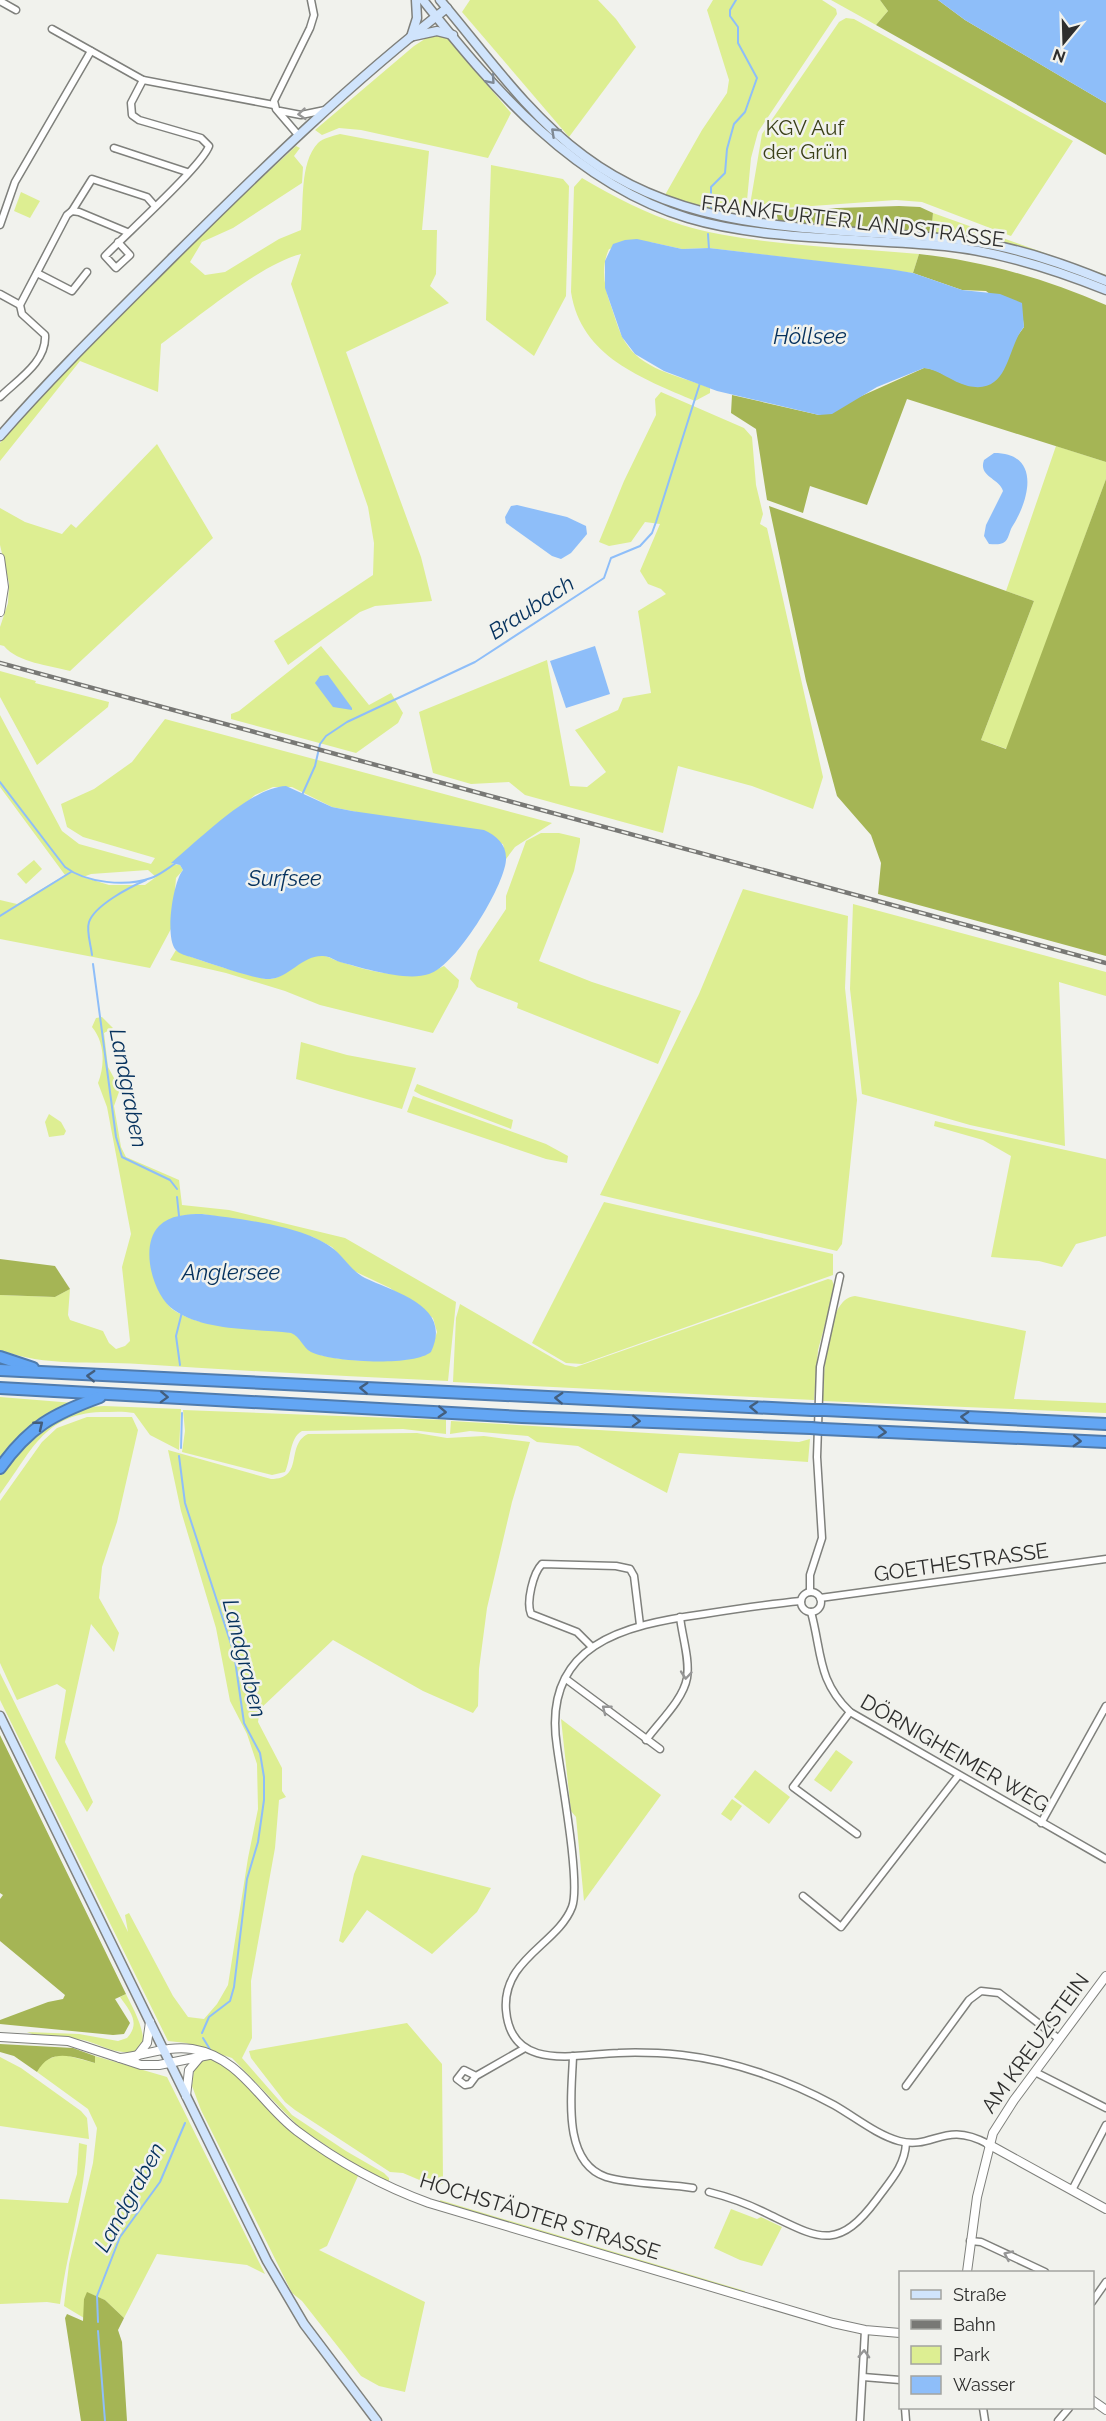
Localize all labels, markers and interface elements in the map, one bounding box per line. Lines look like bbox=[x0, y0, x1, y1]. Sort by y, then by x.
north arrow bbox=[1034, 12, 1094, 72]
text: N bbox=[1050, 45, 1068, 67]
one-way arrow bbox=[484, 73, 495, 84]
one-way arrow bbox=[298, 107, 307, 120]
park label: KGV Auf der Grün bbox=[763, 115, 847, 164]
one-way arrow bbox=[551, 128, 562, 139]
street label: FRANKFURTER LANDSTRASSE bbox=[700, 190, 1006, 252]
water label: Höllsee bbox=[773, 323, 847, 349]
water label: Braubach bbox=[483, 570, 579, 644]
water label: Surfsee bbox=[247, 865, 322, 891]
water label: Landgraben bbox=[105, 1026, 153, 1150]
water label: Anglersee bbox=[181, 1259, 280, 1285]
one-way arrow bbox=[87, 1369, 96, 1382]
one-way arrow bbox=[360, 1382, 369, 1395]
one-way arrow bbox=[159, 1391, 168, 1403]
one-way arrow bbox=[555, 1391, 564, 1404]
one-way arrow bbox=[749, 1401, 758, 1414]
one-way arrow bbox=[437, 1405, 446, 1418]
one-way arrow bbox=[961, 1411, 970, 1424]
one-way arrow bbox=[632, 1415, 641, 1427]
one-way arrow bbox=[32, 1422, 43, 1433]
one-way arrow bbox=[877, 1425, 886, 1438]
one-way arrow bbox=[1072, 1434, 1081, 1447]
street label: GOETHESTRASSE bbox=[872, 1537, 1050, 1587]
water label: Landgraben bbox=[218, 1596, 272, 1720]
one-way arrow bbox=[680, 1670, 693, 1680]
street label: DÖRNIGHEIMER WEG bbox=[856, 1689, 1054, 1817]
one-way arrow bbox=[602, 1706, 613, 1717]
street label: AM KREUZSTEIN bbox=[976, 1968, 1094, 2118]
water label: Landgraben bbox=[88, 2138, 170, 2256]
street label: HOCHSTÄDTER STRASSE bbox=[417, 2167, 663, 2265]
one-way arrow bbox=[1004, 2251, 1015, 2263]
legend bbox=[899, 2271, 1094, 2409]
text: Straße bbox=[953, 2284, 1007, 2305]
text: Bahn bbox=[953, 2314, 996, 2335]
text: Park bbox=[953, 2344, 990, 2365]
one-way arrow bbox=[858, 2349, 871, 2358]
text: Wasser bbox=[953, 2374, 1016, 2395]

